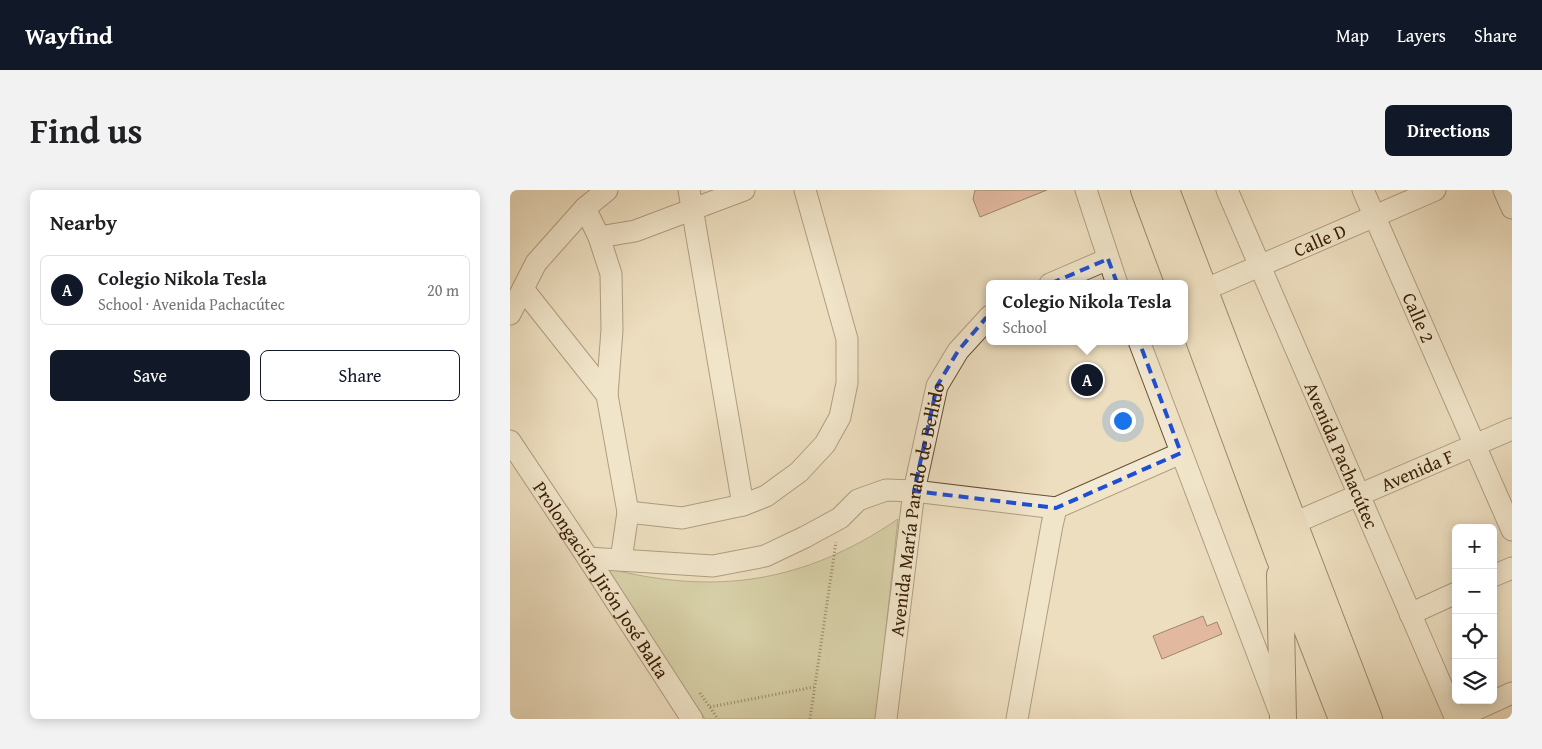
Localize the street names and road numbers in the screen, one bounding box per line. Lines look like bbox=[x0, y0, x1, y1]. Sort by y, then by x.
street label: Calle D bbox=[1289, 216, 1350, 264]
street label: Calle 2 bbox=[1395, 288, 1442, 347]
street label: Avenida Pachacútec bbox=[1298, 377, 1386, 533]
street label: Avenida María Parado de Bellido bbox=[882, 380, 951, 638]
street label: Avenida F bbox=[1376, 442, 1458, 498]
street label: Prolongación Jirón José Balta bbox=[526, 475, 676, 684]

